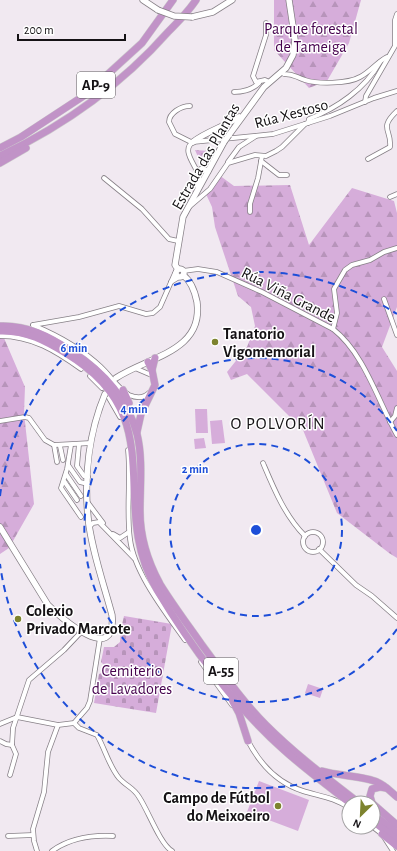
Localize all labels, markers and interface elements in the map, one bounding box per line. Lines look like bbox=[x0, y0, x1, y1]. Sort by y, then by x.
scale bar bbox=[18, 16, 125, 42]
park label: Parque forestal de Tameiga bbox=[264, 21, 358, 55]
text: 200 m bbox=[24, 24, 54, 36]
road number: AP-9 bbox=[77, 72, 115, 98]
street label: Rúa Xestoso bbox=[253, 96, 330, 131]
street label: Estrada das Plantas bbox=[169, 101, 243, 212]
street label: Rúa Viña Grande bbox=[239, 264, 338, 325]
place label: Tanatorio Vigomemorial bbox=[223, 326, 315, 360]
marker: Tanatorio Vigomemorial bbox=[210, 337, 220, 347]
text: 6 min bbox=[61, 342, 87, 354]
text: 4 min bbox=[120, 403, 148, 415]
district label: O POLVORÍN bbox=[230, 414, 326, 432]
text: 2 min bbox=[182, 463, 208, 475]
centre of rings bbox=[249, 523, 263, 537]
place label: Colexio Privado Marcote bbox=[26, 603, 131, 637]
marker: Colexio Privado Marcote bbox=[13, 614, 23, 624]
road number: A-55 bbox=[204, 658, 238, 684]
park label: Cemiterio de Lavadores bbox=[92, 663, 172, 697]
place label: Campo de Fútbol do Meixoeiro bbox=[163, 790, 270, 824]
north arrow bbox=[341, 795, 381, 835]
marker: Campo de Fútbol do Meixoeiro bbox=[273, 801, 283, 811]
text: N bbox=[351, 817, 363, 830]

